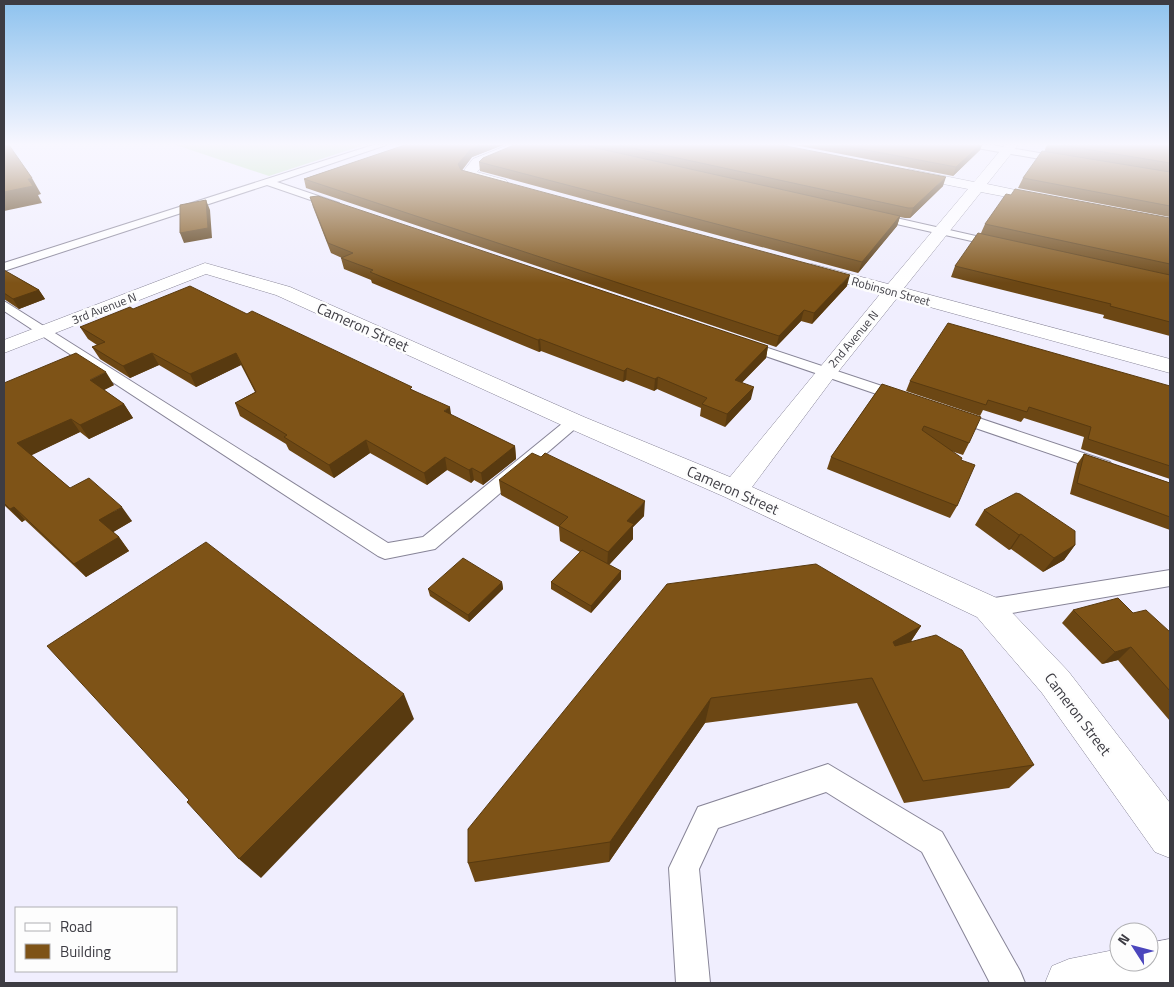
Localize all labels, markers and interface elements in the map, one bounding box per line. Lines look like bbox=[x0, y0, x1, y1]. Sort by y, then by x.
street label: Robinson Street bbox=[849, 271, 933, 311]
street label: 3rd Avenue N bbox=[69, 287, 139, 329]
street label: Cameron Street bbox=[313, 296, 413, 358]
street label: 2nd Avenue N bbox=[823, 306, 883, 372]
street label: Cameron Street bbox=[683, 459, 783, 521]
street label: Cameron Street bbox=[1039, 668, 1117, 761]
legend bbox=[15, 907, 178, 972]
text: Road bbox=[60, 915, 92, 938]
north arrow bbox=[1109, 922, 1159, 972]
text: N bbox=[1112, 929, 1134, 949]
text: Building bbox=[60, 940, 111, 963]

